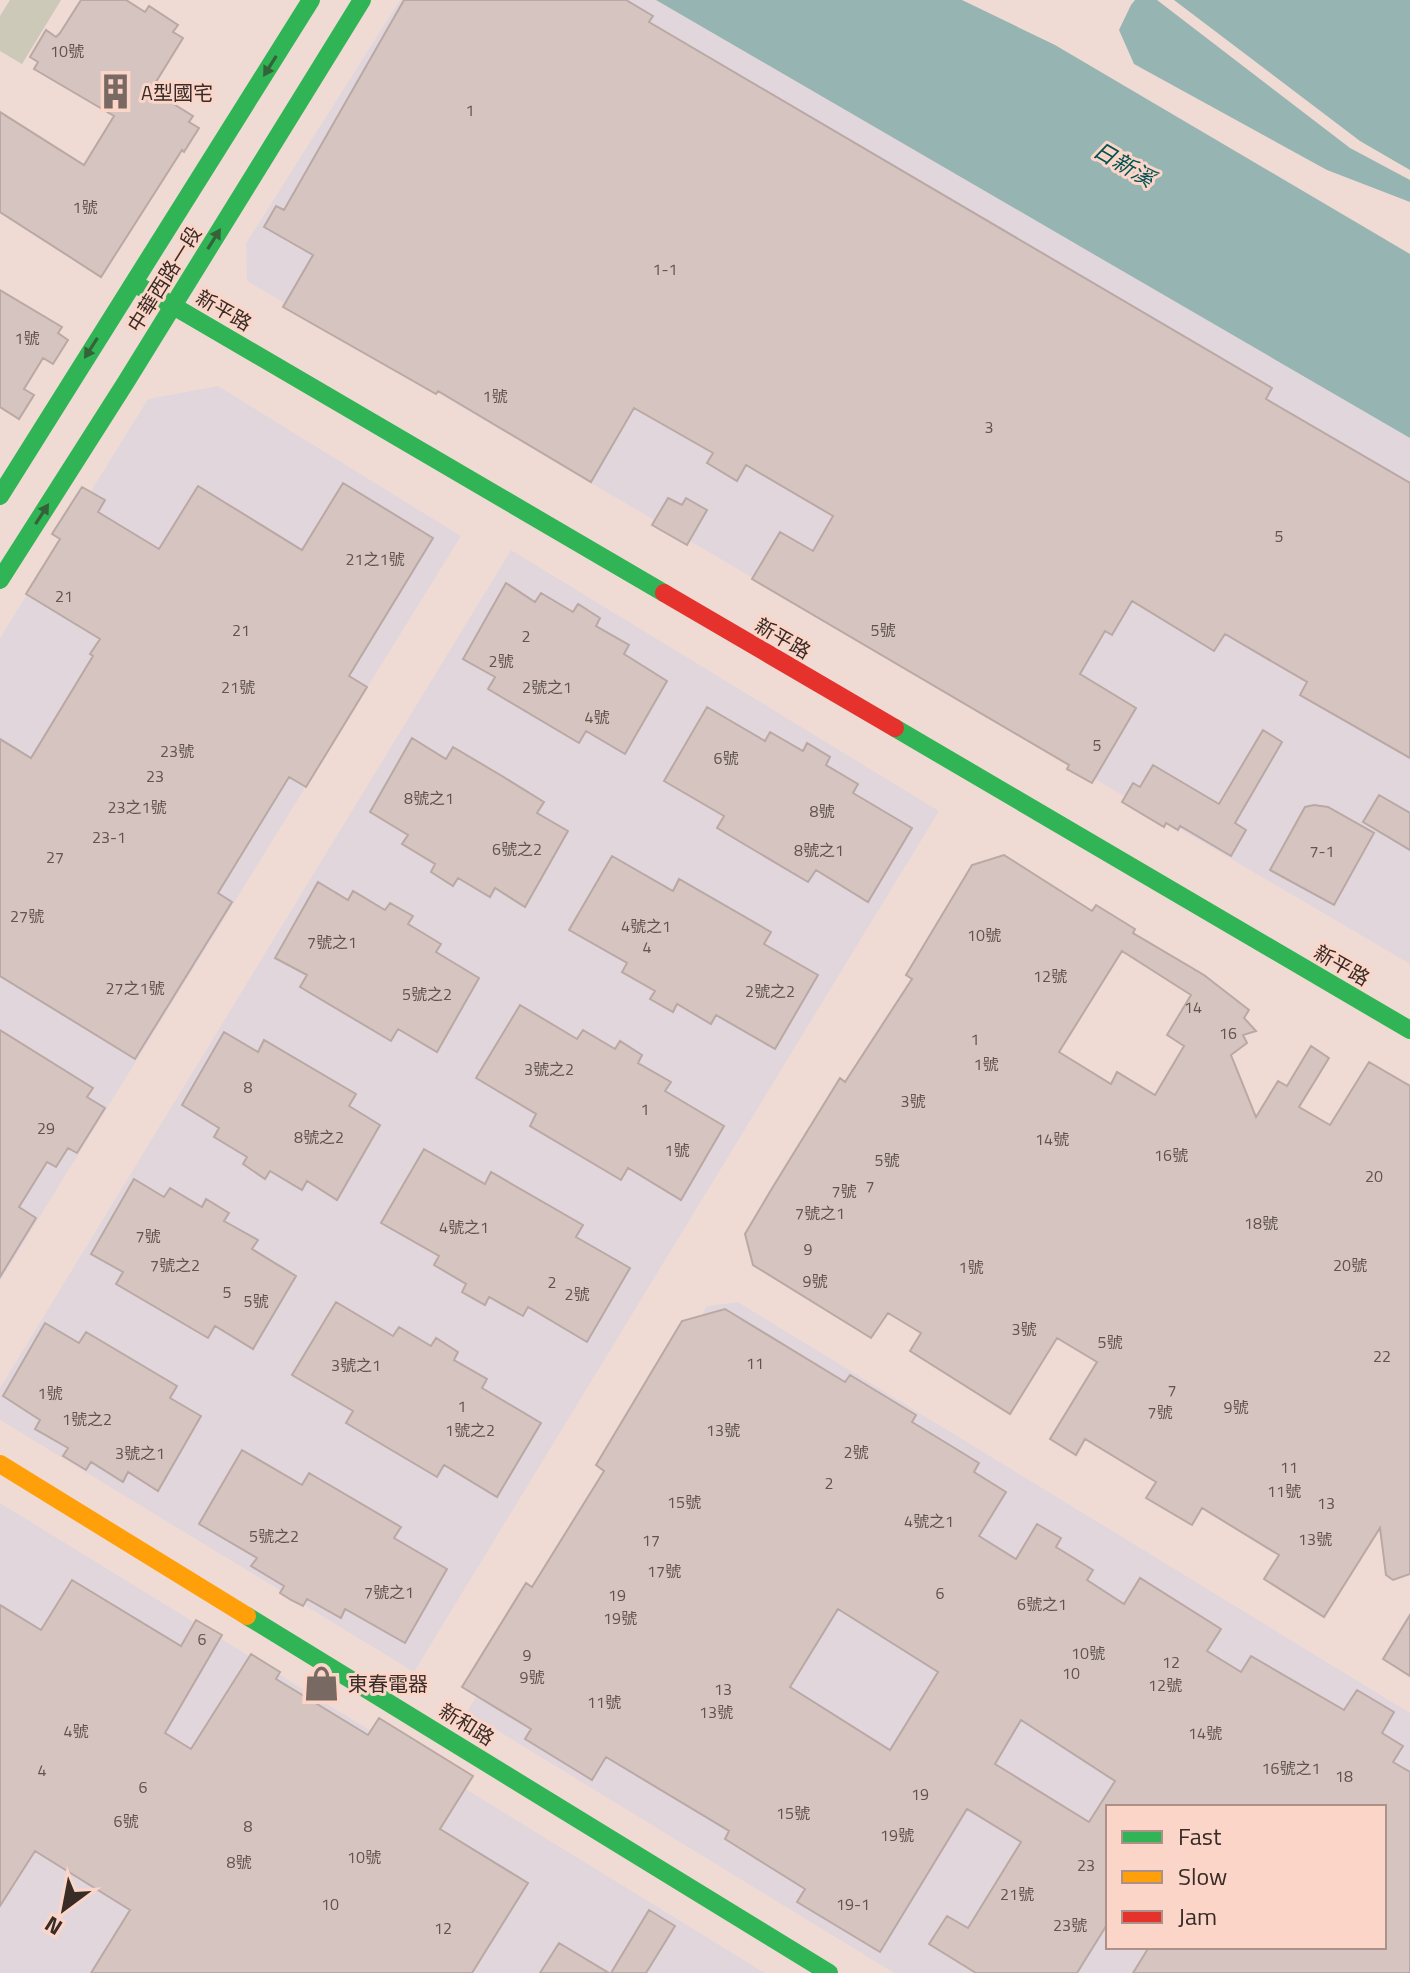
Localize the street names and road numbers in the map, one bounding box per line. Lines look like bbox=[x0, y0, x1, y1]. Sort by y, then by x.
street label: 中華西路一段 bbox=[119, 220, 209, 338]
street label: 新平路 bbox=[190, 282, 258, 338]
street label: 新平路 bbox=[749, 610, 817, 666]
street label: 新平路 bbox=[1308, 937, 1376, 993]
street label: 新和路 bbox=[433, 1695, 501, 1753]

